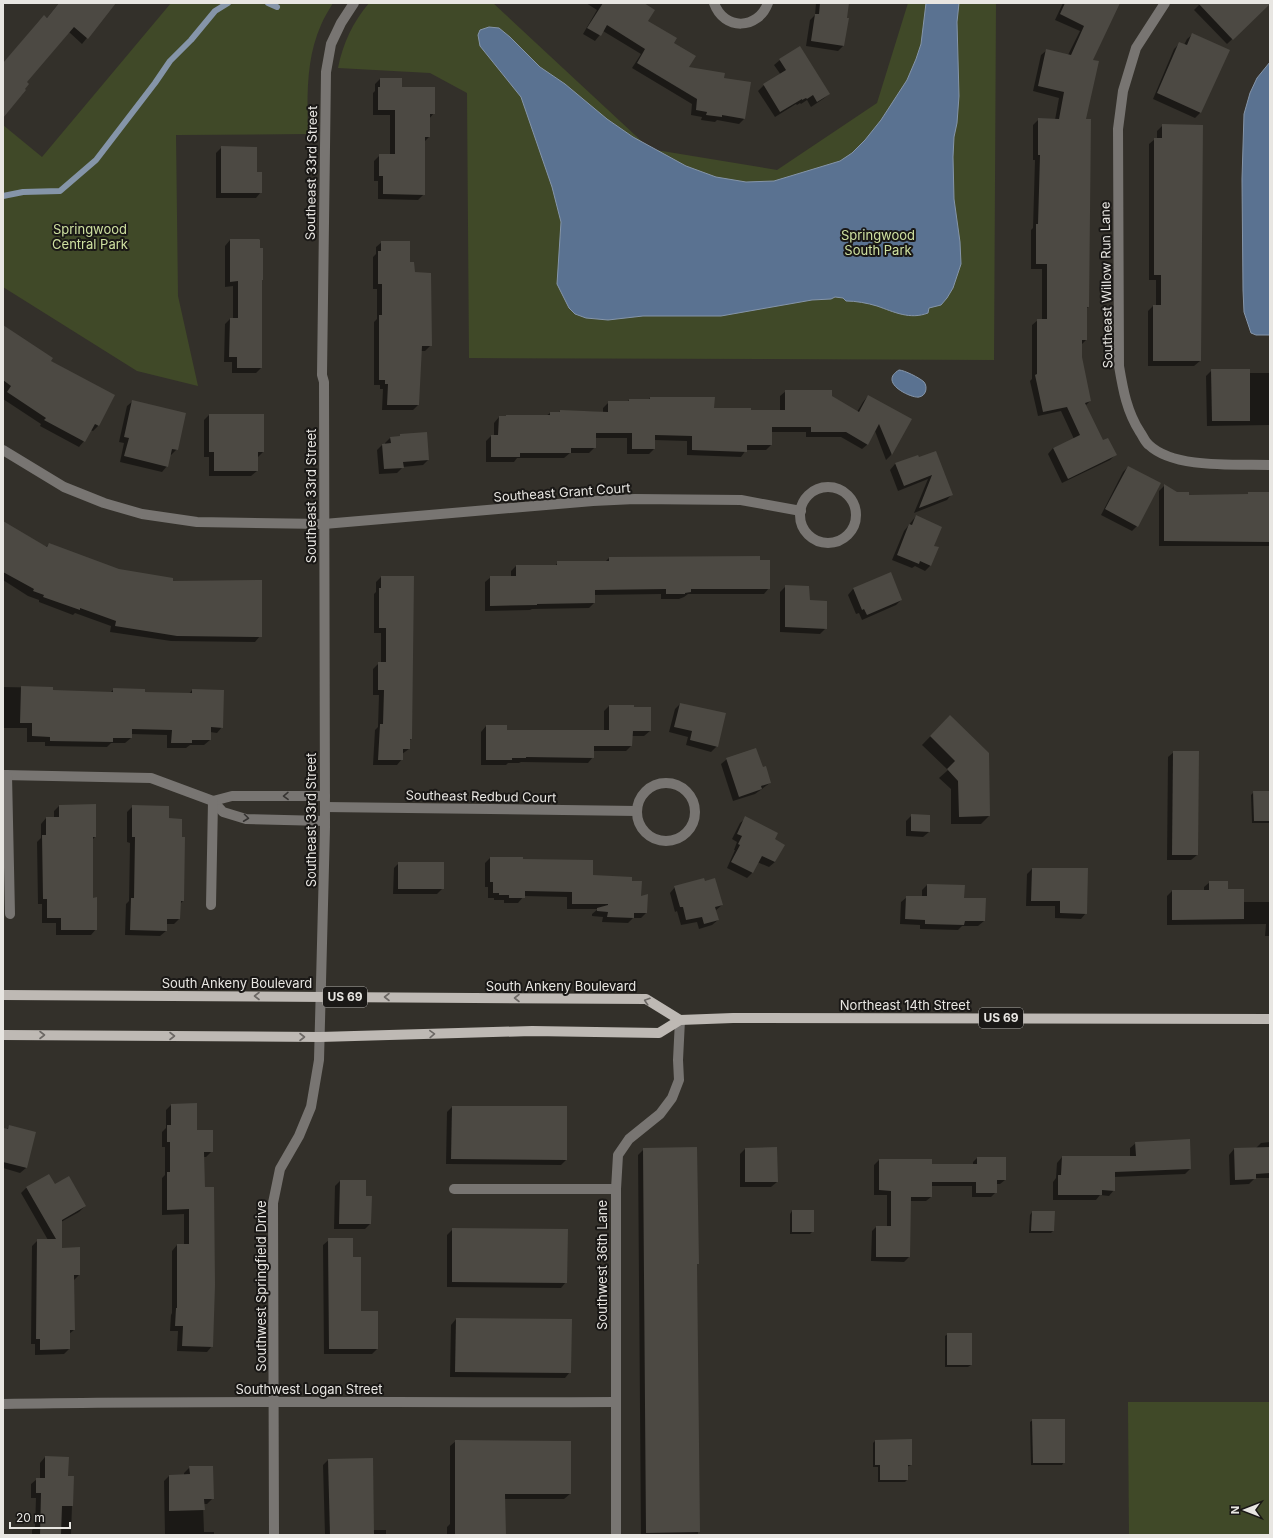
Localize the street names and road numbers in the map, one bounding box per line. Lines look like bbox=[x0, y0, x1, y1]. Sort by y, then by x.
street label: Southeast 33rd Street bbox=[302, 106, 320, 240]
street label: Southeast Willow Run Lane bbox=[1097, 201, 1115, 369]
street label: Southeast 33rd Street bbox=[303, 429, 319, 563]
street label: Southeast Grant Court bbox=[493, 479, 631, 505]
street label: Southeast 33rd Street bbox=[303, 753, 319, 887]
street label: Southeast Redbud Court bbox=[405, 787, 557, 805]
street label: South Ankeny Boulevard bbox=[162, 975, 312, 991]
street label: South Ankeny Boulevard bbox=[486, 978, 636, 994]
road number: US 69 bbox=[323, 987, 367, 1007]
street label: Northeast 14th Street bbox=[840, 997, 970, 1013]
road number: US 69 bbox=[979, 1008, 1023, 1028]
street label: Southwest Springfield Drive bbox=[253, 1200, 269, 1372]
street label: Southwest 36th Lane bbox=[594, 1200, 610, 1330]
street label: Southwest Logan Street bbox=[236, 1381, 382, 1397]

